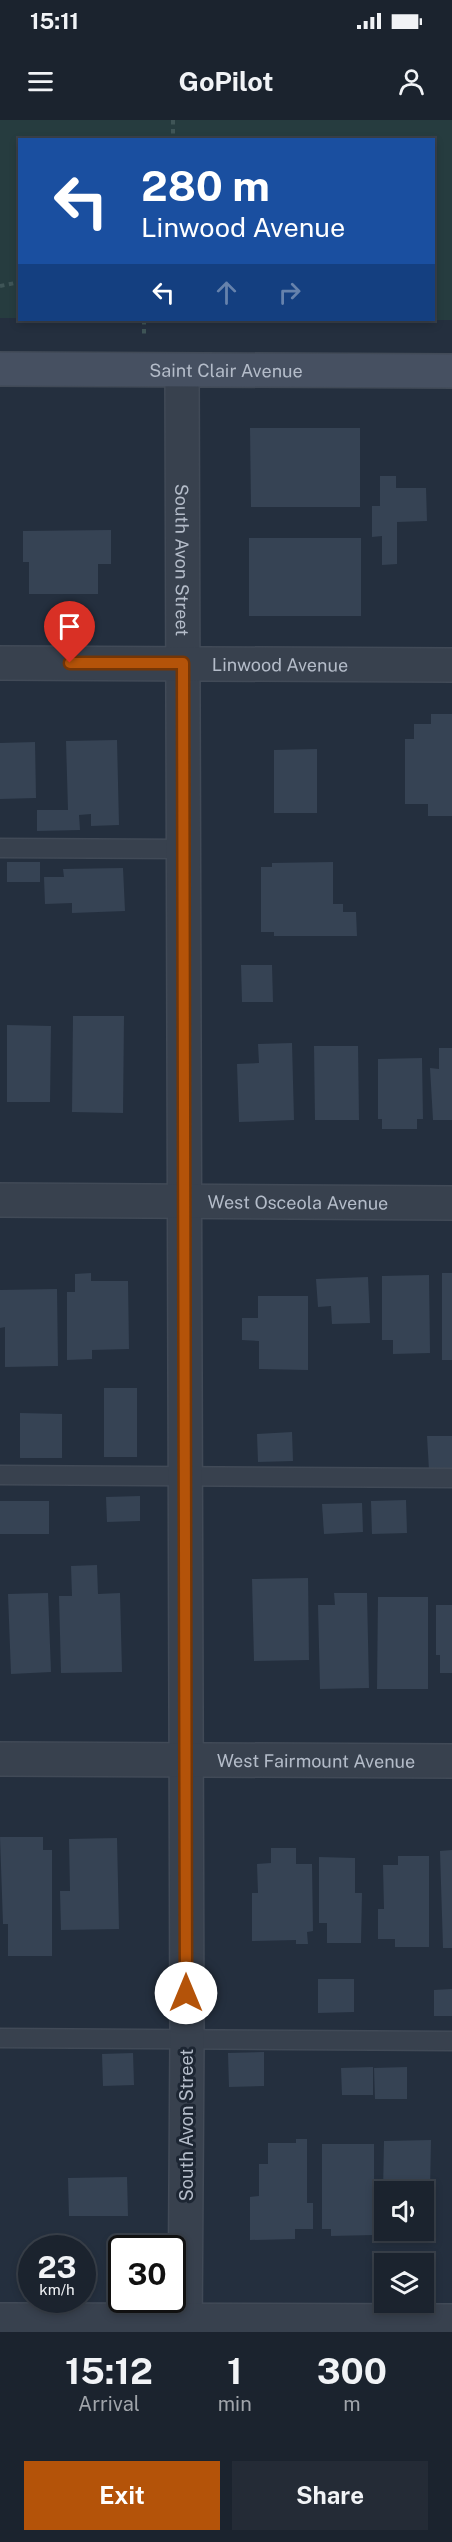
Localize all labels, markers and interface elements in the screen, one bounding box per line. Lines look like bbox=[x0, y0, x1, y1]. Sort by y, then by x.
text: 15:11 bbox=[30, 8, 79, 34]
icon: menu bbox=[24, 65, 57, 98]
text: GoPilot bbox=[179, 65, 273, 97]
icon: person bbox=[395, 65, 428, 98]
text: 280 m bbox=[141, 161, 270, 210]
icon: left bbox=[42, 162, 120, 240]
text: Linwood Avenue bbox=[141, 211, 345, 243]
icon: left bbox=[147, 276, 180, 309]
icon: ahead bbox=[210, 276, 243, 309]
icon: right bbox=[273, 276, 306, 309]
street label: Saint Clair Avenue bbox=[149, 359, 303, 381]
street label: South Avon Street bbox=[172, 484, 193, 636]
pin bbox=[44, 601, 95, 663]
icon: arrive bbox=[53, 610, 86, 643]
street label: Linwood Avenue bbox=[212, 653, 348, 675]
street label: West Osceola Avenue bbox=[208, 1191, 388, 1213]
street label: West Fairmount Avenue bbox=[217, 1749, 415, 1771]
position arrow bbox=[154, 1961, 218, 2025]
street label: South Avon Street bbox=[176, 2049, 197, 2201]
map controls bbox=[374, 2181, 434, 2313]
button: sound bbox=[374, 2181, 434, 2241]
speed limit sign: 30 bbox=[108, 2235, 186, 2313]
text: 23 bbox=[37, 2249, 77, 2285]
button: layers bbox=[374, 2253, 434, 2313]
text: km/h bbox=[39, 2281, 75, 2298]
text: 15:12 bbox=[65, 2350, 153, 2392]
text: 1 bbox=[227, 2350, 242, 2392]
text: 300 bbox=[317, 2350, 387, 2392]
text: Arrival bbox=[78, 2392, 140, 2416]
text: min bbox=[218, 2392, 252, 2416]
text: m bbox=[343, 2392, 361, 2416]
button: Exit bbox=[24, 2461, 220, 2530]
button: Share bbox=[232, 2461, 428, 2530]

